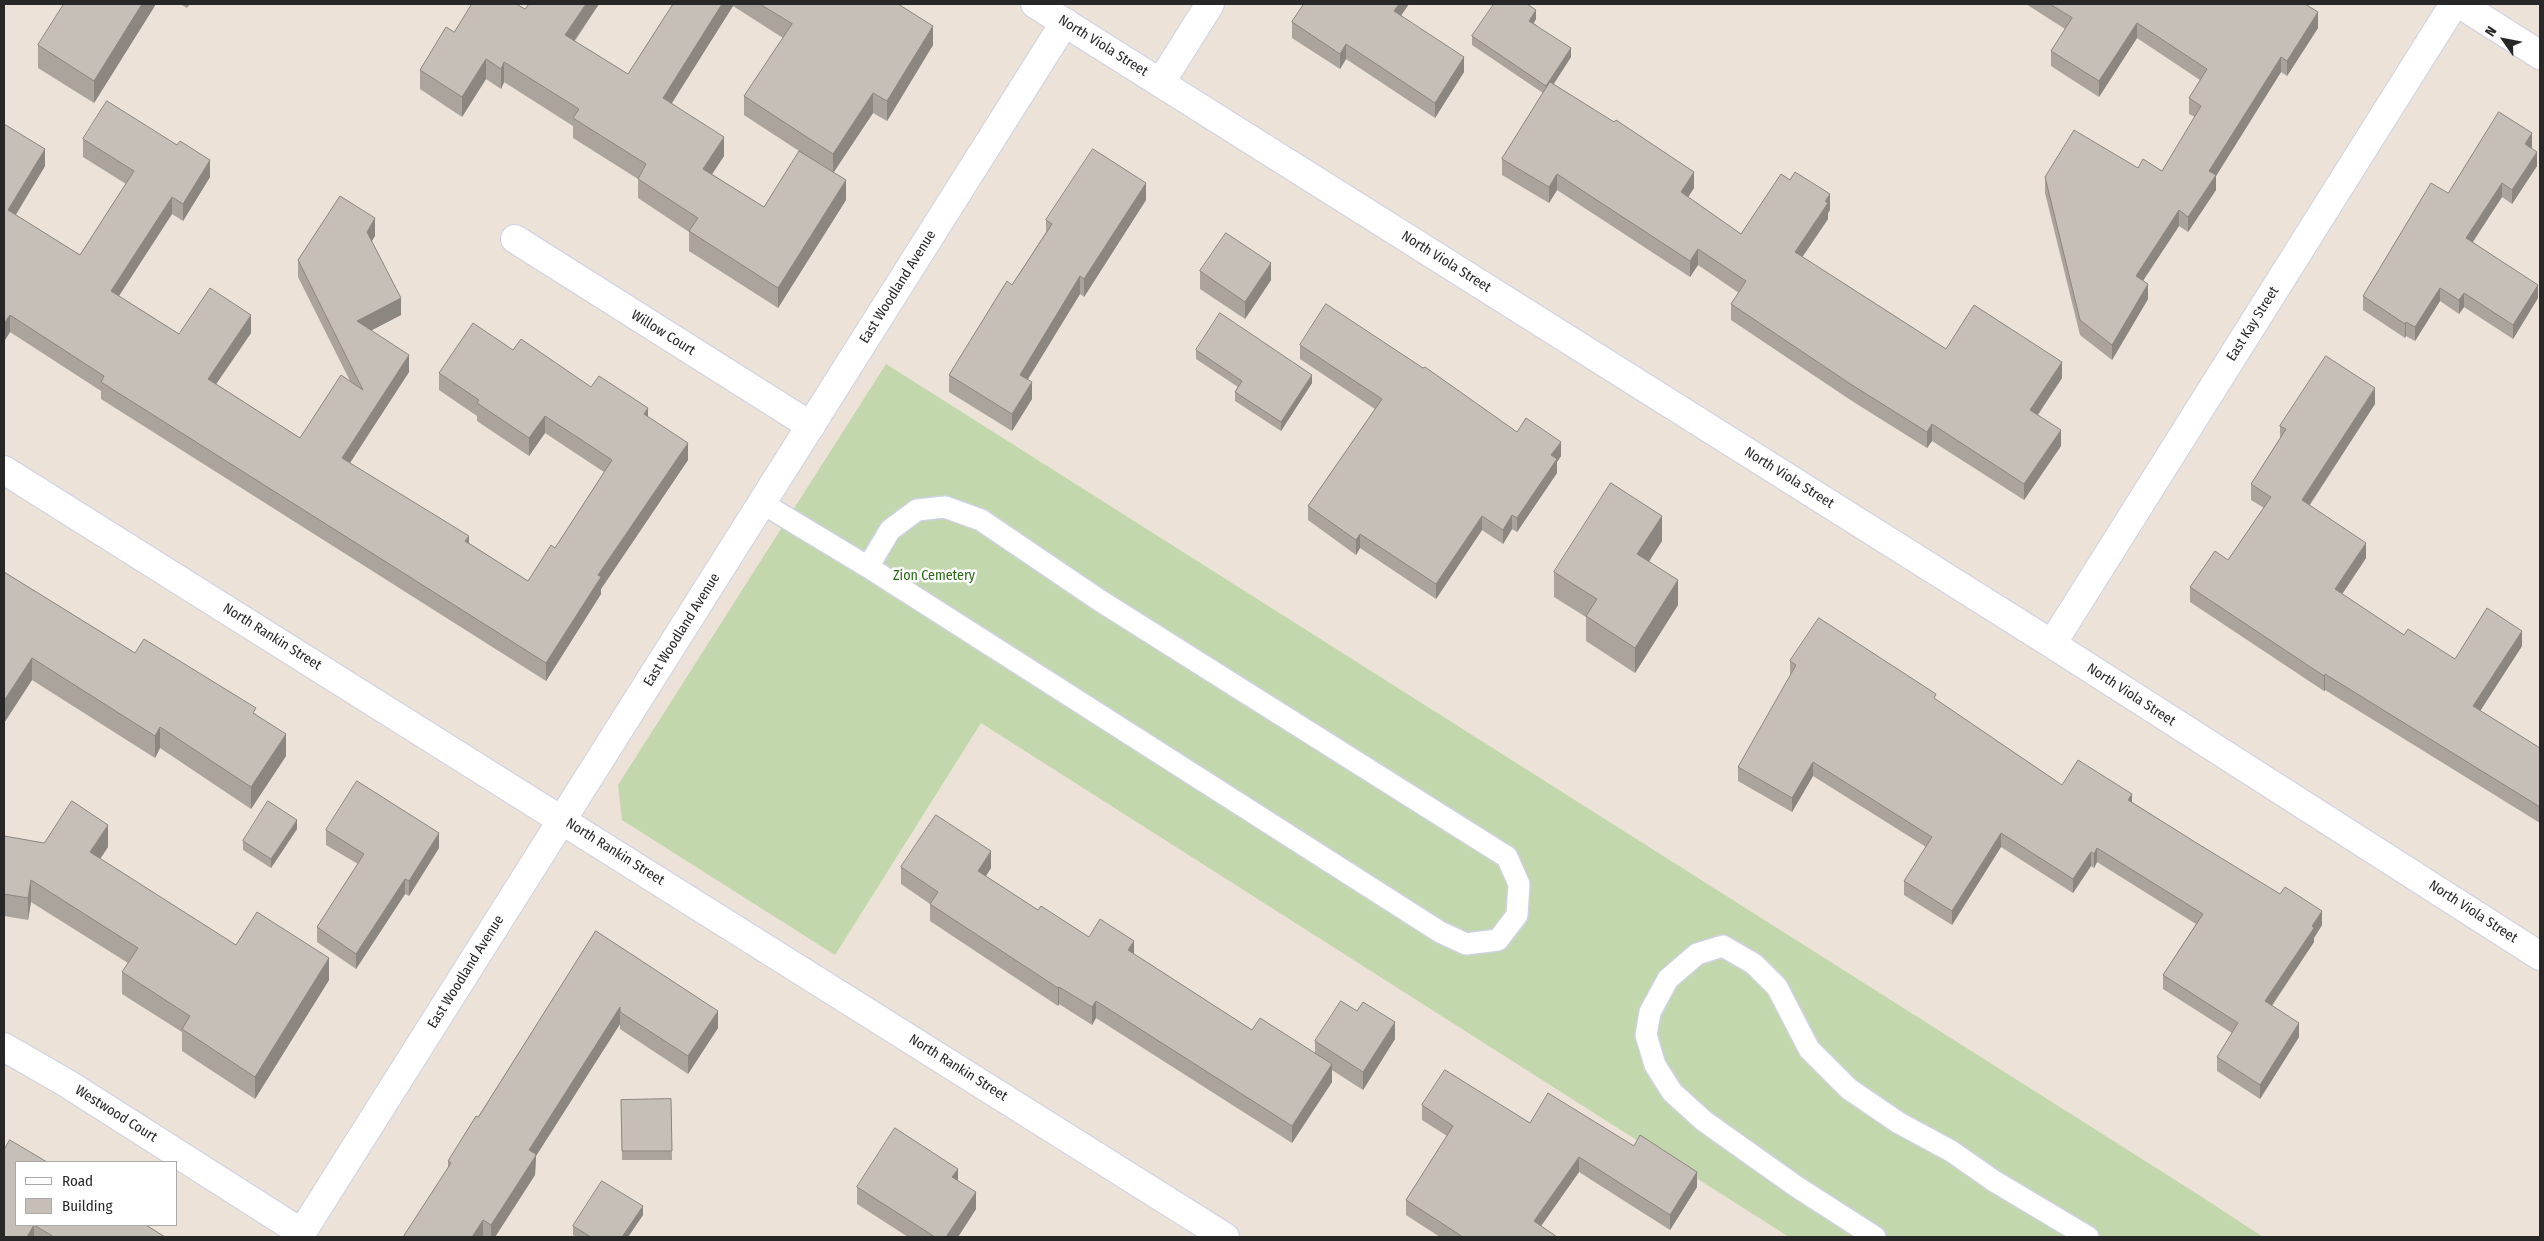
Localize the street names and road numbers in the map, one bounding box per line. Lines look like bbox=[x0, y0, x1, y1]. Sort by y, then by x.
street label: North Viola Street bbox=[1055, 12, 1151, 80]
street label: East Woodland Avenue bbox=[856, 227, 940, 347]
street label: North Viola Street bbox=[1398, 228, 1494, 296]
street label: East Kay Street bbox=[2223, 284, 2283, 364]
street label: Willow Court bbox=[628, 307, 698, 359]
street label: North Viola Street bbox=[1741, 444, 1837, 512]
street label: East Woodland Avenue bbox=[640, 570, 724, 690]
street label: North Rankin Street bbox=[220, 600, 324, 674]
street label: North Viola Street bbox=[2084, 660, 2178, 730]
street label: North Rankin Street bbox=[563, 815, 667, 889]
street label: North Viola Street bbox=[2426, 877, 2520, 947]
street label: East Woodland Avenue bbox=[424, 912, 508, 1032]
street label: North Rankin Street bbox=[906, 1031, 1010, 1105]
street label: Westwood Court bbox=[72, 1082, 160, 1146]

